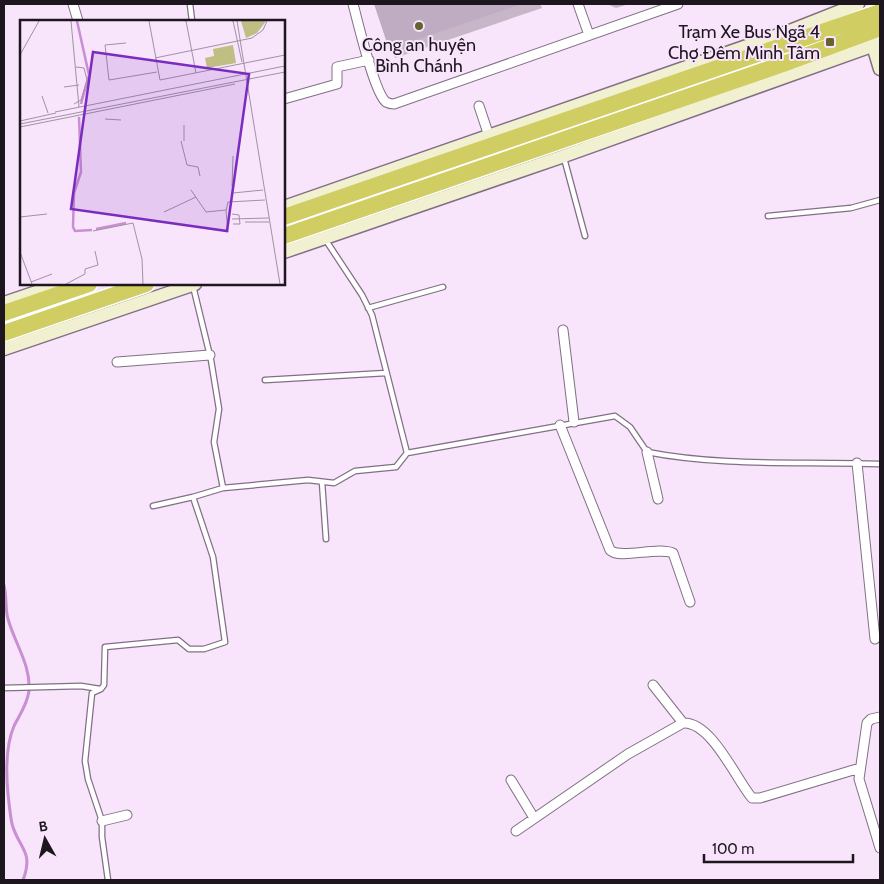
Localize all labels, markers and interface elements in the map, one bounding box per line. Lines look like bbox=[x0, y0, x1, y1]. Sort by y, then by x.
inset map bbox=[20, 20, 285, 285]
marker: Công an huyện Bình Chánh bbox=[413, 20, 425, 32]
place label: Trạm Xe Bus Ngã 4 Chợ Đêm Minh Tâm bbox=[668, 21, 820, 64]
place label: Công an huyện Bình Chánh bbox=[362, 34, 476, 77]
marker: Trạm Xe Bus Ngã 4 Chợ Đêm Minh Tâm bbox=[824, 36, 836, 48]
north arrow bbox=[20, 814, 70, 864]
text: B bbox=[38, 817, 49, 836]
scale bar bbox=[704, 832, 853, 864]
text: 100 m bbox=[712, 840, 754, 858]

